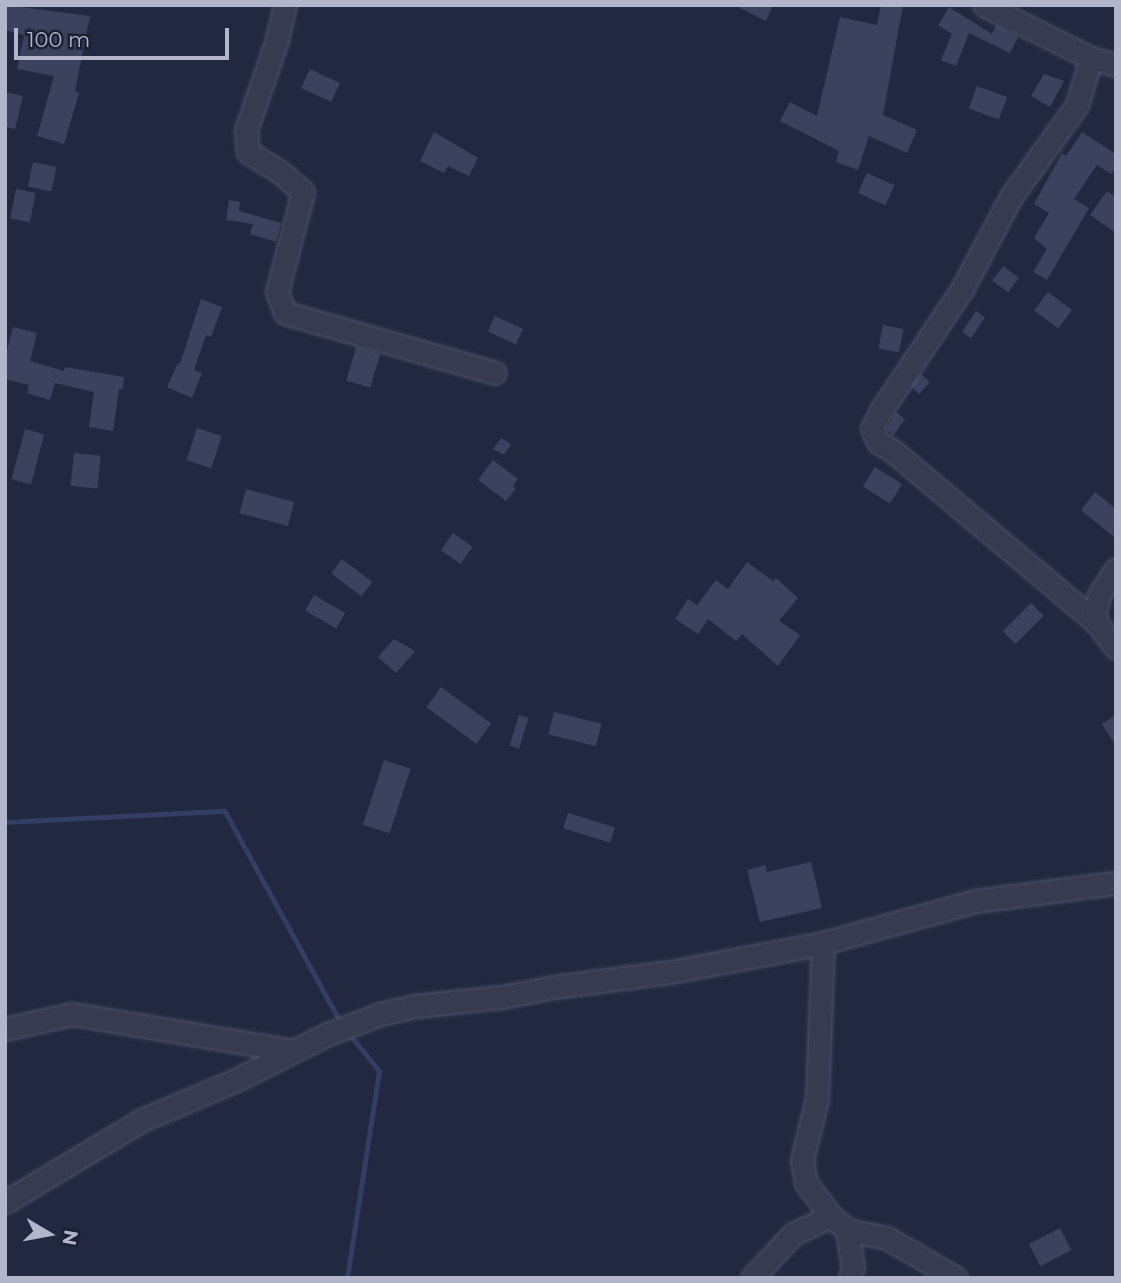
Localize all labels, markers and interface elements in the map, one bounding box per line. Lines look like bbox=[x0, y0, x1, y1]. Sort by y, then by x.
scale bar bbox=[18, 14, 233, 58]
text: 100 m bbox=[27, 27, 90, 52]
north arrow bbox=[14, 1199, 84, 1269]
text: N bbox=[58, 1228, 83, 1247]

